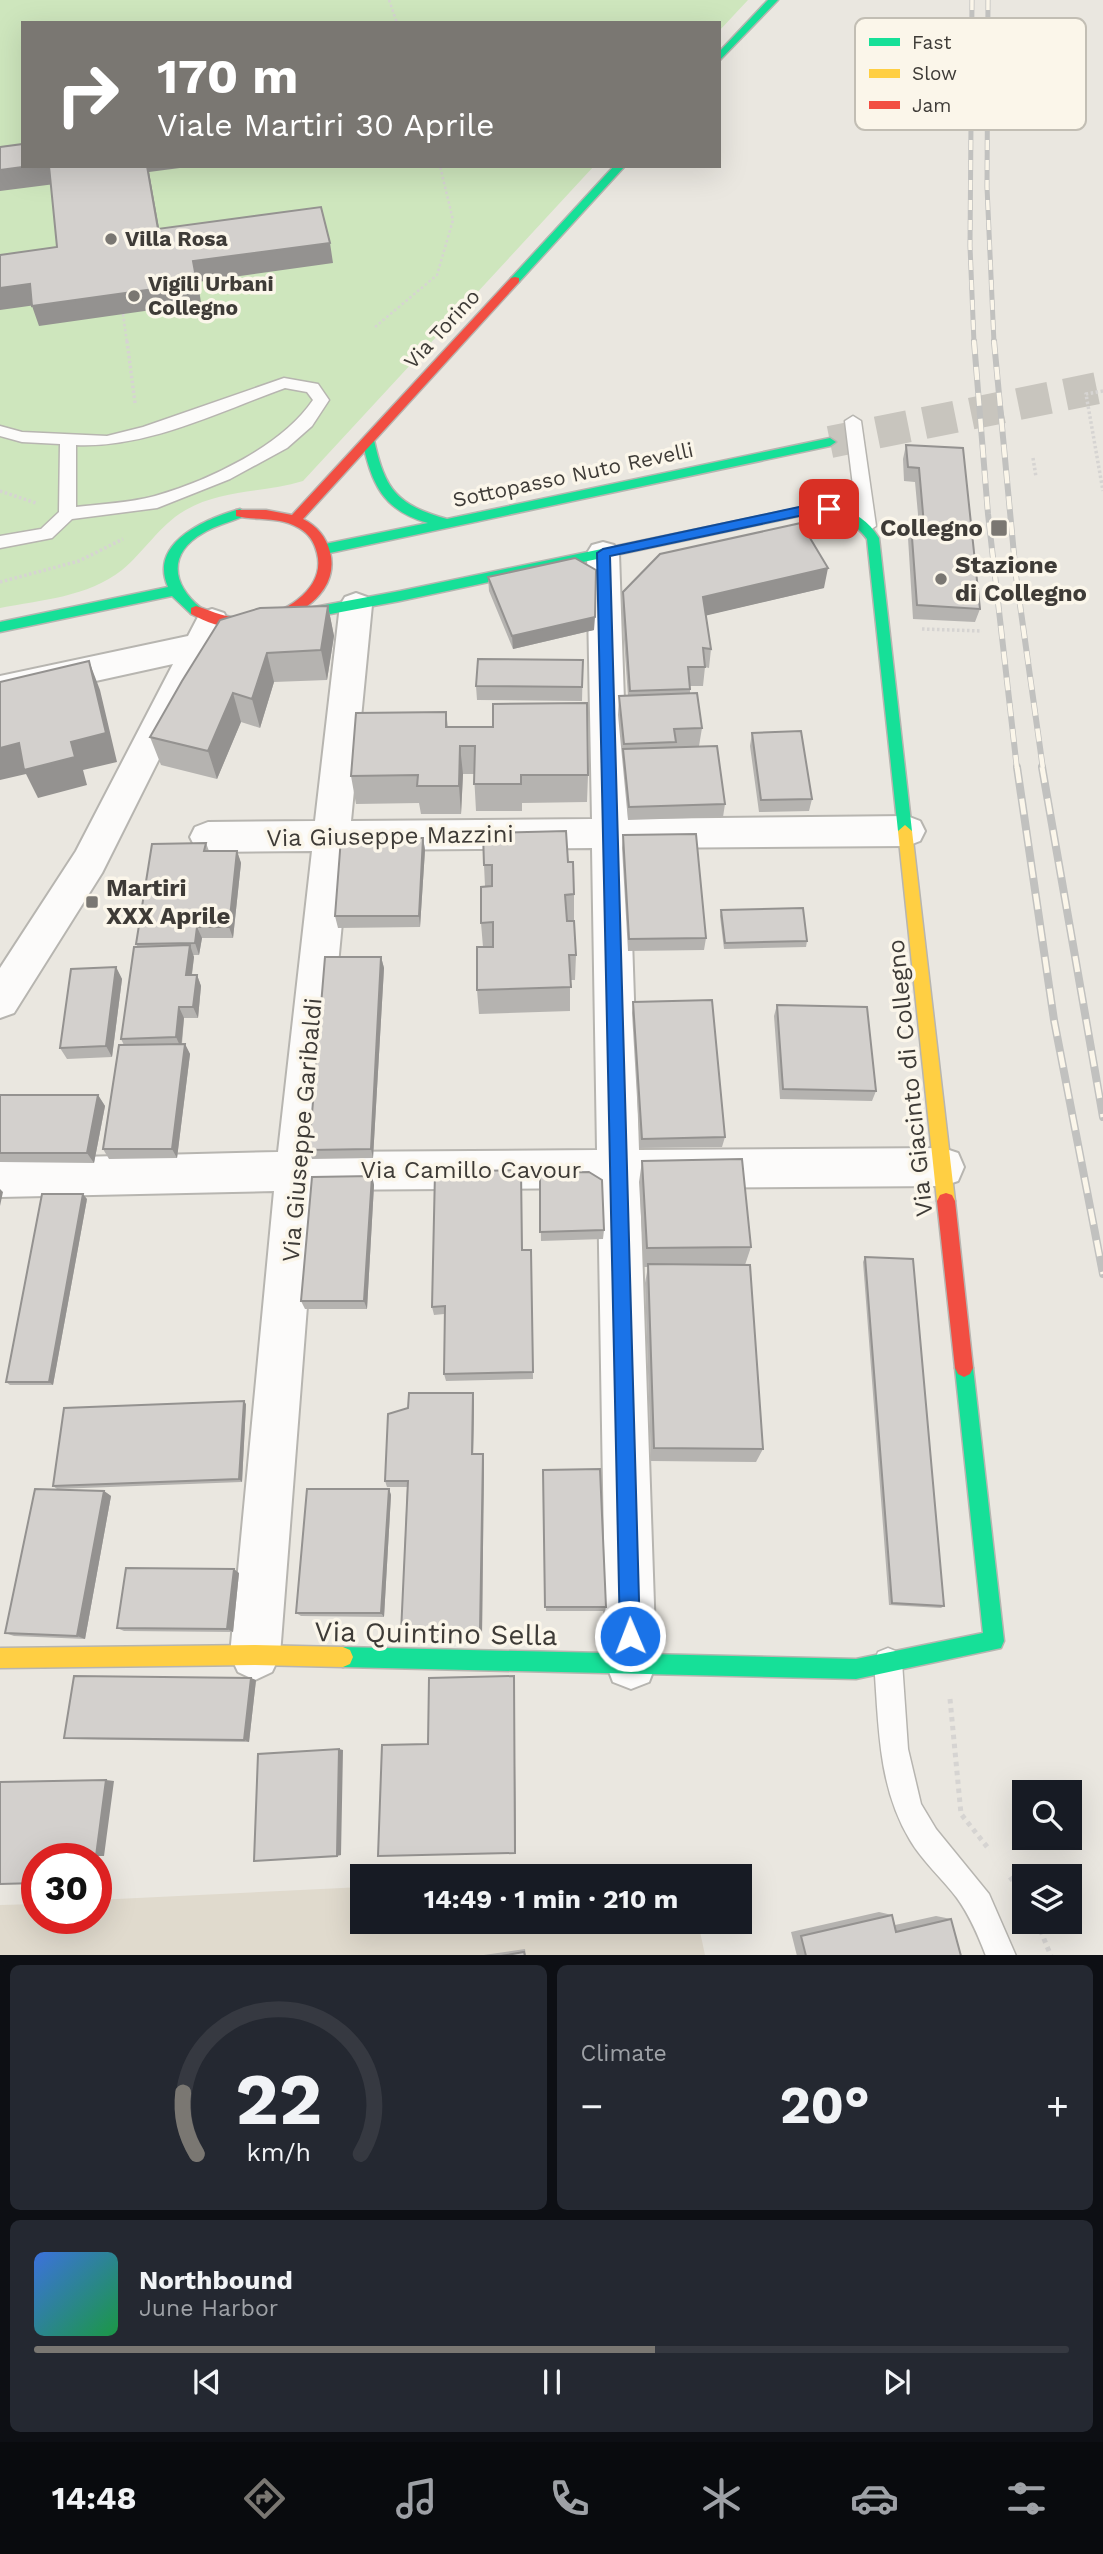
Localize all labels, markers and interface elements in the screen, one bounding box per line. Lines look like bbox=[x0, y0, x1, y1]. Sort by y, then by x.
legend bbox=[855, 18, 1086, 130]
text: Fast bbox=[912, 31, 951, 54]
text: 170 m bbox=[157, 47, 298, 105]
icon: right bbox=[42, 49, 133, 140]
text: Slow bbox=[912, 62, 957, 85]
text: Jam bbox=[912, 94, 951, 117]
text: Viale Martiri 30 Aprile bbox=[157, 106, 494, 144]
place label: Villa Rosa bbox=[125, 226, 228, 251]
marker: Villa Rosa bbox=[103, 231, 119, 247]
place label: Vigili Urbani Collegno bbox=[148, 271, 274, 320]
street label: Via Torino bbox=[398, 284, 485, 374]
marker: Vigili Urbani Collegno bbox=[126, 288, 142, 304]
street label: Sottopasso Nuto Revelli bbox=[450, 437, 695, 512]
pin bbox=[799, 479, 859, 539]
icon: arrive bbox=[810, 490, 848, 528]
place label: Collegno bbox=[880, 514, 983, 542]
marker: Collegno bbox=[989, 518, 1009, 538]
place label: Stazione di Collegno bbox=[955, 551, 1087, 607]
marker: Stazione di Collegno bbox=[933, 571, 949, 587]
street label: Via Giuseppe Mazzini bbox=[266, 820, 514, 852]
place label: Martiri XXX Aprile bbox=[106, 874, 230, 930]
marker: Martiri XXX Aprile bbox=[84, 894, 100, 910]
street label: Via Giacinto di Collegno bbox=[882, 938, 938, 1218]
street label: Via Giuseppe Garibaldi bbox=[277, 997, 327, 1263]
street label: Via Camillo Cavour bbox=[361, 1156, 582, 1184]
position arrow bbox=[593, 1599, 667, 1673]
street label: Via Quintino Sella bbox=[314, 1615, 558, 1652]
map controls bbox=[1012, 1780, 1082, 1934]
button: search bbox=[1012, 1780, 1082, 1850]
speed limit sign: 30 bbox=[21, 1843, 112, 1934]
button: layers bbox=[1012, 1864, 1082, 1934]
text: 14:49 · 1 min · 210 m bbox=[424, 1884, 678, 1914]
text: Climate bbox=[581, 2040, 667, 2067]
text: 22 bbox=[235, 2056, 322, 2142]
text: 20° bbox=[780, 2075, 870, 2136]
text: − bbox=[581, 2084, 603, 2128]
text: + bbox=[1046, 2084, 1069, 2128]
text: km/h bbox=[246, 2137, 310, 2166]
text: Northbound bbox=[139, 2265, 293, 2295]
text: June Harbor bbox=[139, 2295, 278, 2322]
icon: previous bbox=[188, 2363, 226, 2401]
icon: pause bbox=[533, 2363, 571, 2401]
icon: next bbox=[878, 2363, 916, 2401]
icon: directions bbox=[240, 2474, 289, 2523]
icon: music bbox=[392, 2474, 441, 2523]
icon: phone bbox=[545, 2474, 594, 2523]
icon: climate bbox=[697, 2474, 746, 2523]
icon: car bbox=[850, 2474, 899, 2523]
icon: filters bbox=[1002, 2474, 1051, 2523]
text: 14:48 bbox=[52, 2479, 137, 2517]

